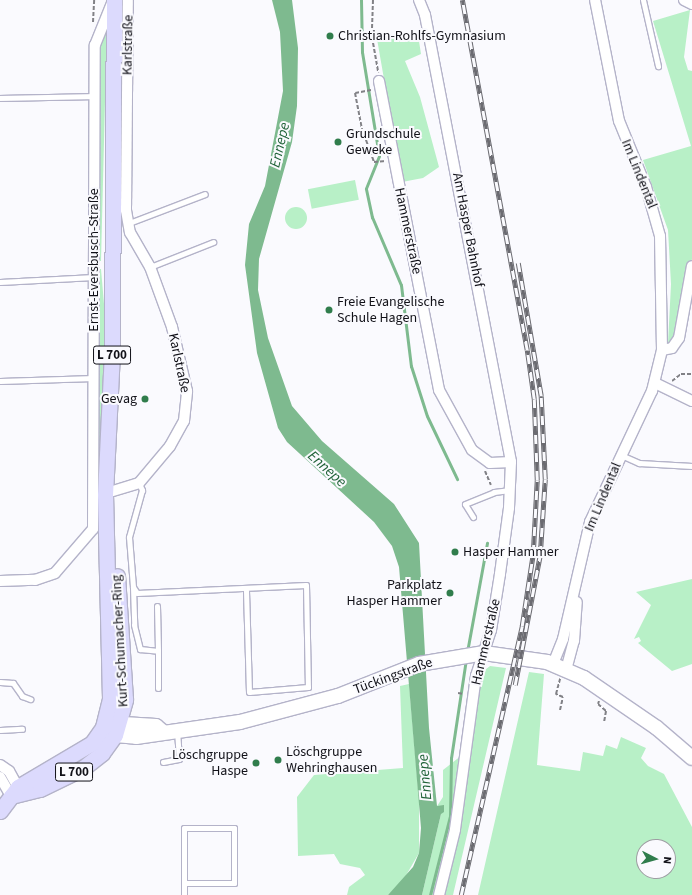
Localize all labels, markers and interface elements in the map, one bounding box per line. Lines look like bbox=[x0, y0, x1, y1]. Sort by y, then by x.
street label: Karlstraße bbox=[119, 15, 137, 75]
place label: Christian-Rohlfs-Gymnasium bbox=[338, 28, 506, 44]
marker: Christian-Rohlfs-Gymnasium bbox=[325, 31, 335, 41]
water label: Ennepe bbox=[266, 121, 294, 169]
place label: Grundschule Geweke bbox=[346, 126, 421, 158]
marker: Grundschule Geweke bbox=[333, 137, 343, 147]
street label: Im Lindental bbox=[617, 137, 661, 211]
street label: Am Hasper Bahnhof bbox=[449, 171, 487, 289]
street label: Hammerstraße bbox=[391, 186, 425, 276]
street label: Ernst-Eversbusch-Straße bbox=[86, 188, 102, 332]
place label: Freie Evangelische Schule Hagen bbox=[337, 294, 444, 326]
marker: Freie Evangelische Schule Hagen bbox=[324, 305, 334, 315]
street label: Karlstraße bbox=[164, 332, 194, 394]
road number: L 700 bbox=[93, 344, 131, 366]
place label: Gevag bbox=[101, 391, 137, 407]
marker: Gevag bbox=[140, 394, 150, 404]
water label: Ennepe bbox=[304, 447, 350, 491]
street label: Im Lindental bbox=[581, 460, 625, 534]
place label: Hasper Hammer bbox=[463, 544, 559, 560]
marker: Hasper Hammer bbox=[450, 547, 460, 557]
street label: Kurt-Schumacher-Ring bbox=[108, 574, 132, 708]
place label: Parkplatz Hasper Hammer bbox=[346, 577, 442, 610]
marker: Parkplatz Hasper Hammer bbox=[445, 588, 455, 598]
street label: Hammerstraße bbox=[468, 597, 504, 687]
street label: Tückingstraße bbox=[351, 654, 435, 698]
place label: Löschgruppe Wehringhausen bbox=[286, 744, 377, 776]
place label: Löschgruppe Haspe bbox=[172, 747, 248, 780]
water label: Ennepe bbox=[414, 753, 436, 801]
marker: Löschgruppe Wehringhausen bbox=[273, 755, 283, 765]
marker: Löschgruppe Haspe bbox=[251, 758, 261, 768]
road number: L 700 bbox=[55, 761, 93, 783]
north arrow bbox=[636, 839, 676, 879]
text: N bbox=[660, 856, 675, 865]

